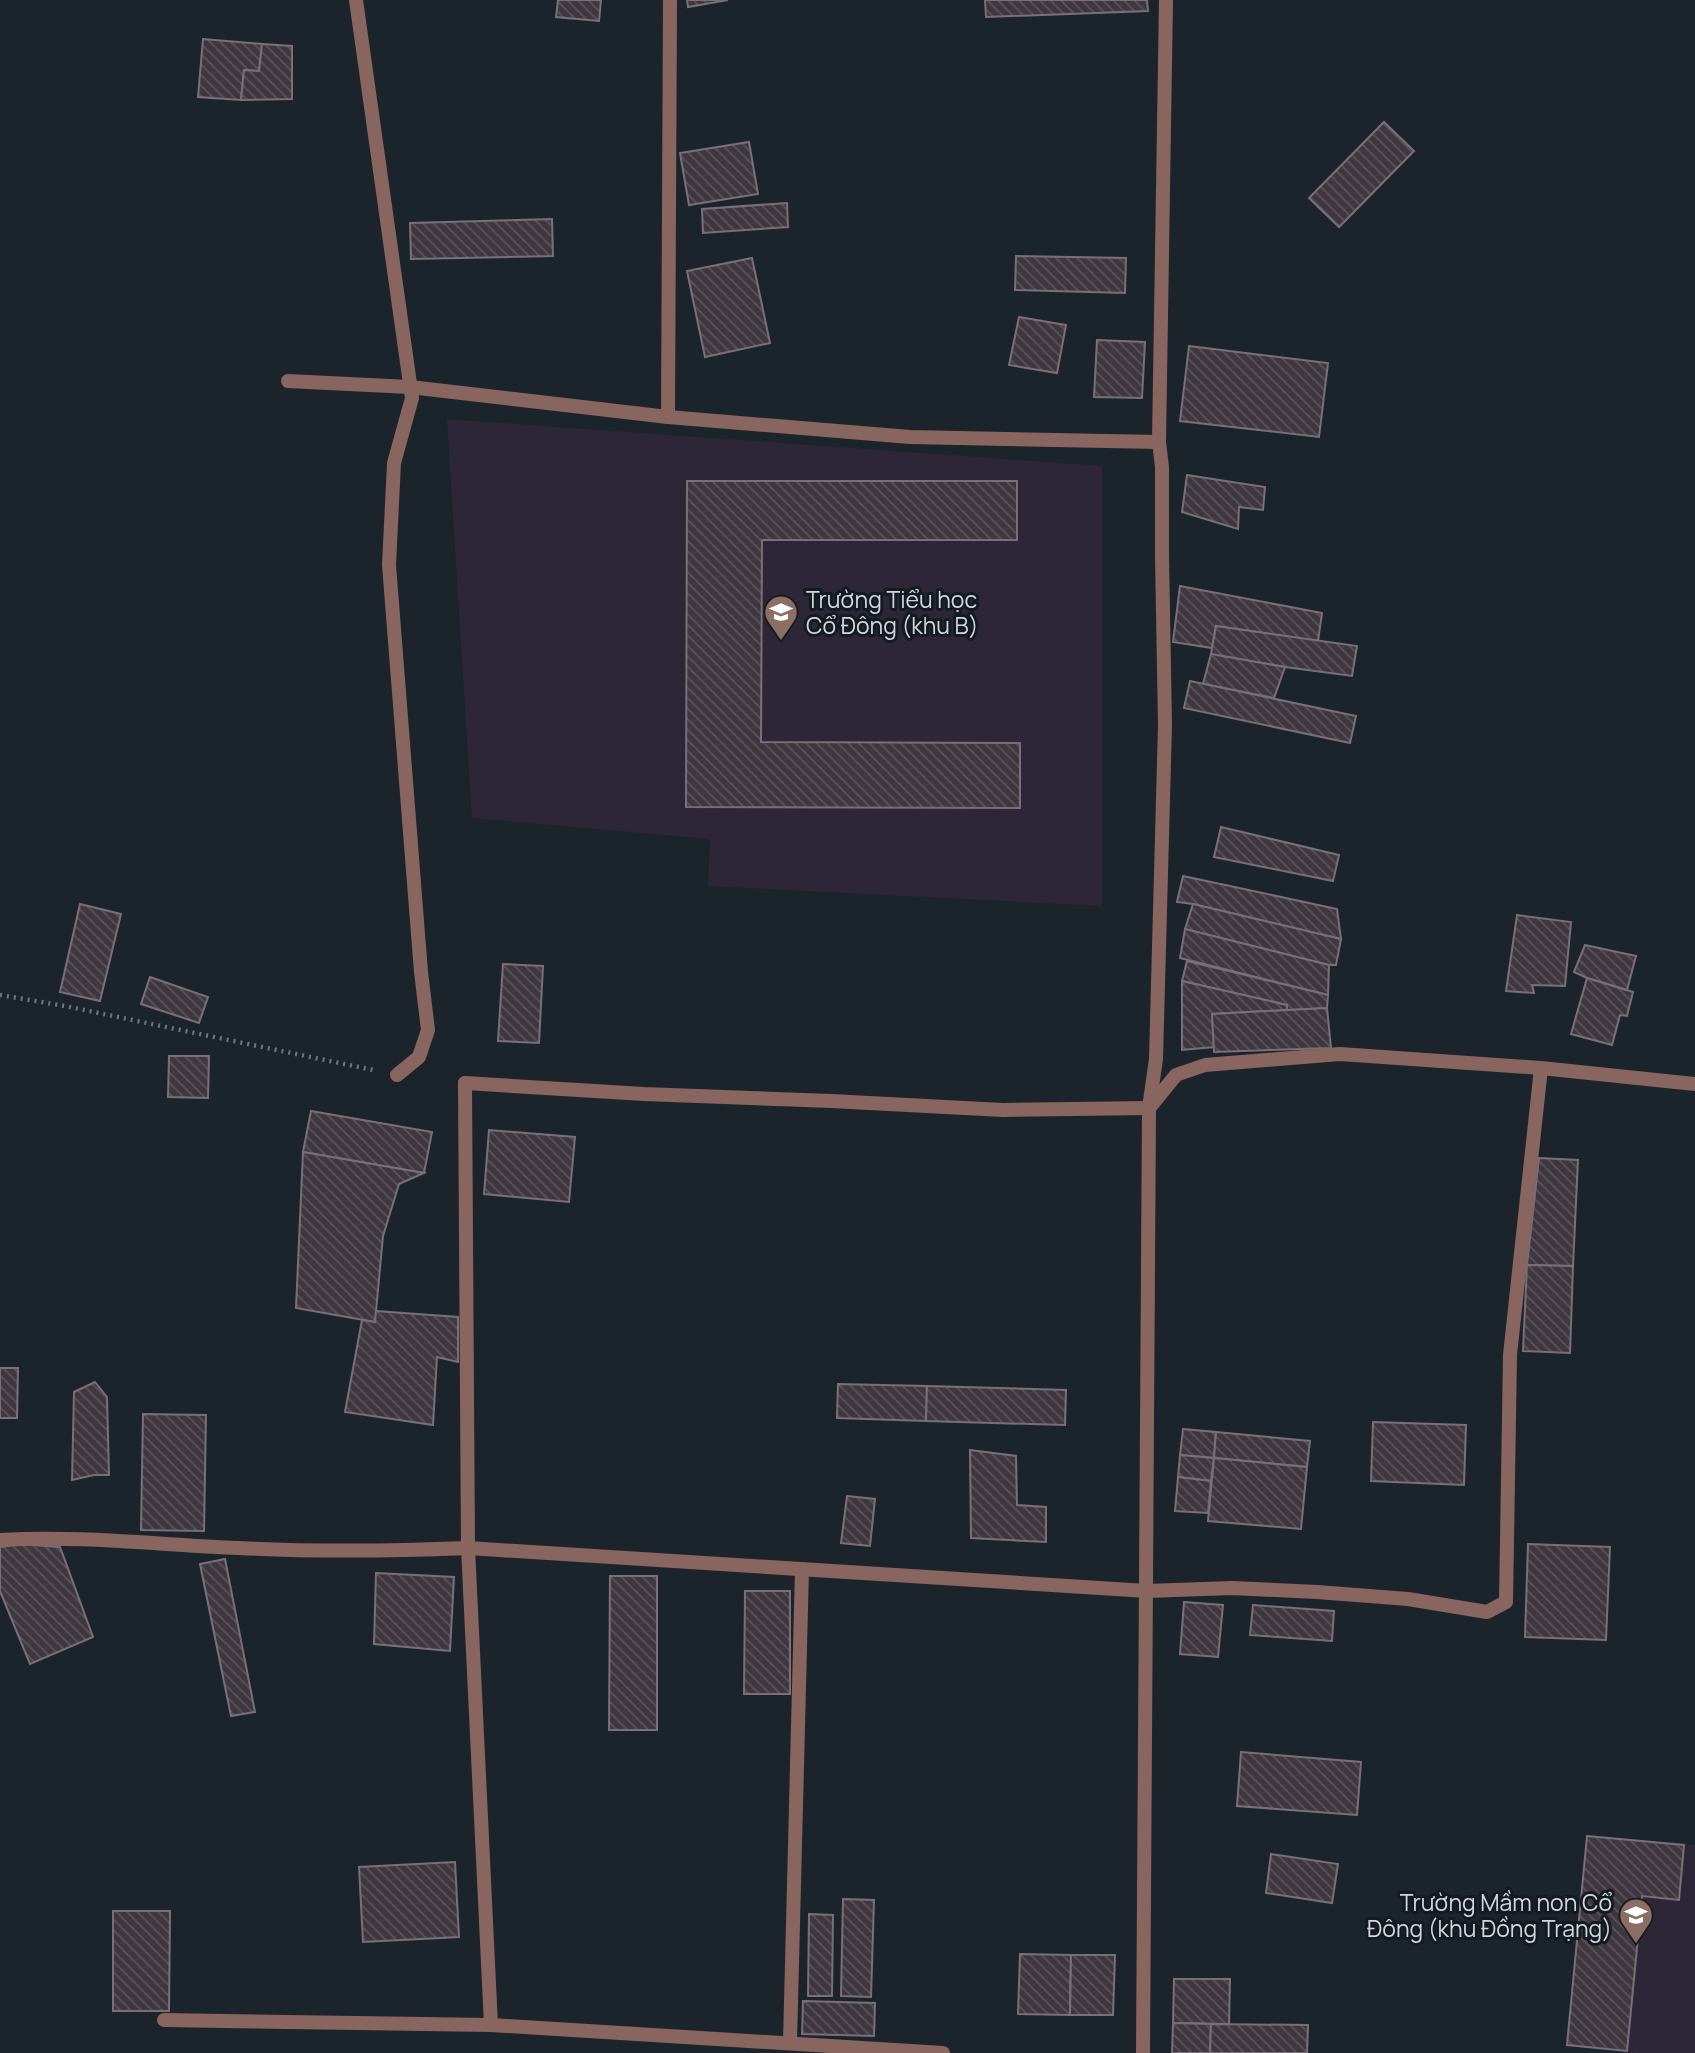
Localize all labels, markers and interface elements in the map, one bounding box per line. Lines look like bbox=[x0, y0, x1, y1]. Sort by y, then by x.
place label: Trường Tiểu học Cổ Đông (khu B) bbox=[806, 583, 978, 641]
school or university icon: Trường Tiểu học Cổ Đông (khu B) bbox=[762, 593, 800, 642]
place label: Trường Mầm non Cổ Đông (khu Đồng Trạng) bbox=[1367, 1886, 1612, 1944]
school or university icon: Trường Mầm non Cổ Đông (khu Đồng Trạng) bbox=[1617, 1896, 1655, 1945]

